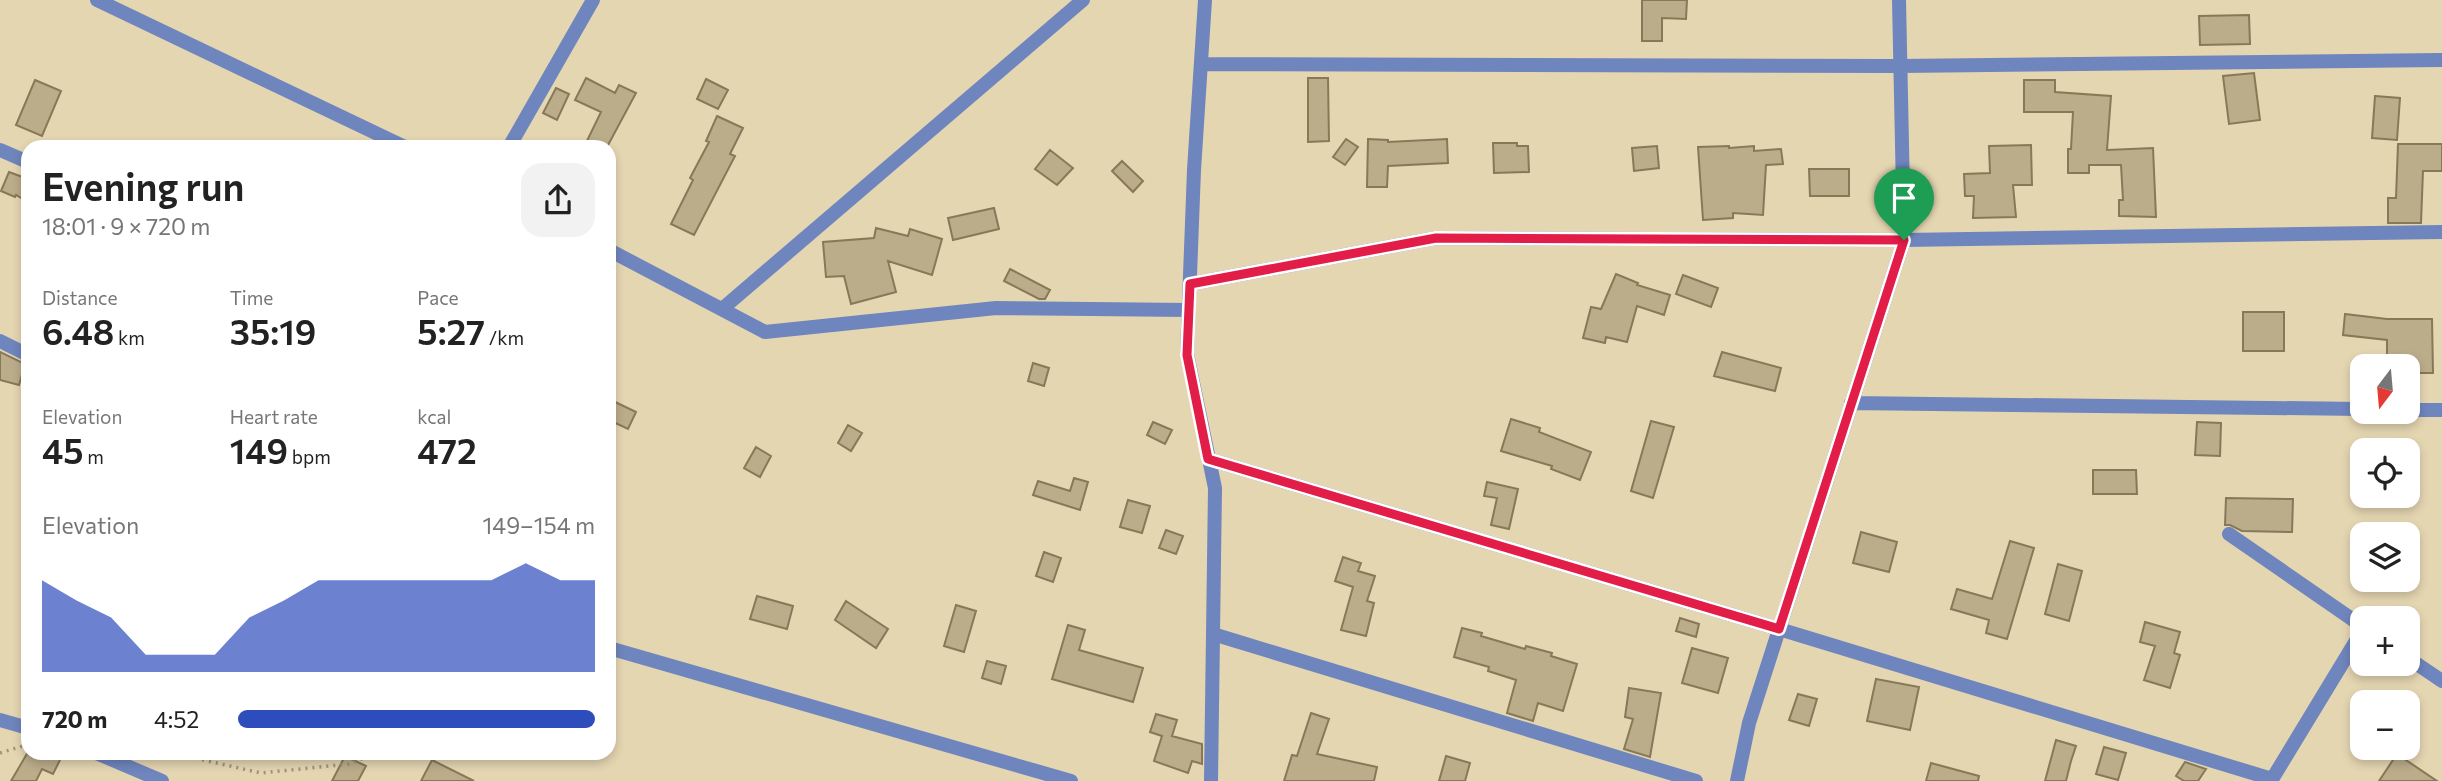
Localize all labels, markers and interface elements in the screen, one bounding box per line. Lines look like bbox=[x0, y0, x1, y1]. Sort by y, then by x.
text: Evening run bbox=[42, 162, 245, 209]
button: share bbox=[521, 163, 595, 237]
pin bbox=[1874, 168, 1934, 240]
icon: arrive bbox=[1885, 179, 1923, 217]
text: 18:01 · 9 × 720 m bbox=[42, 212, 210, 240]
text: Distance bbox=[42, 286, 118, 309]
text: Time bbox=[230, 286, 273, 309]
text: Pace bbox=[417, 286, 459, 309]
text: 6.48 bbox=[42, 309, 114, 352]
text: 35:19 bbox=[230, 309, 316, 352]
text: 5:27 bbox=[417, 309, 485, 352]
text: km bbox=[114, 326, 145, 349]
text: /km bbox=[485, 326, 524, 349]
north arrow bbox=[2350, 354, 2420, 424]
map controls bbox=[2350, 354, 2420, 760]
text: Elevation bbox=[42, 405, 122, 428]
text: Heart rate bbox=[230, 405, 318, 428]
text: kcal bbox=[417, 405, 451, 428]
text: 45 bbox=[42, 428, 84, 471]
text: 149 bbox=[230, 428, 288, 471]
text: 472 bbox=[417, 428, 477, 471]
button: locate bbox=[2350, 438, 2420, 508]
text: m bbox=[84, 445, 104, 468]
text: bpm bbox=[288, 445, 331, 468]
text: Elevation bbox=[42, 511, 139, 539]
text: 149–154 m bbox=[483, 511, 595, 539]
button: layers bbox=[2350, 522, 2420, 592]
button: + bbox=[2350, 606, 2420, 676]
button: − bbox=[2350, 690, 2420, 760]
text: 720 m bbox=[42, 705, 107, 733]
text: 4:52 bbox=[154, 705, 199, 733]

